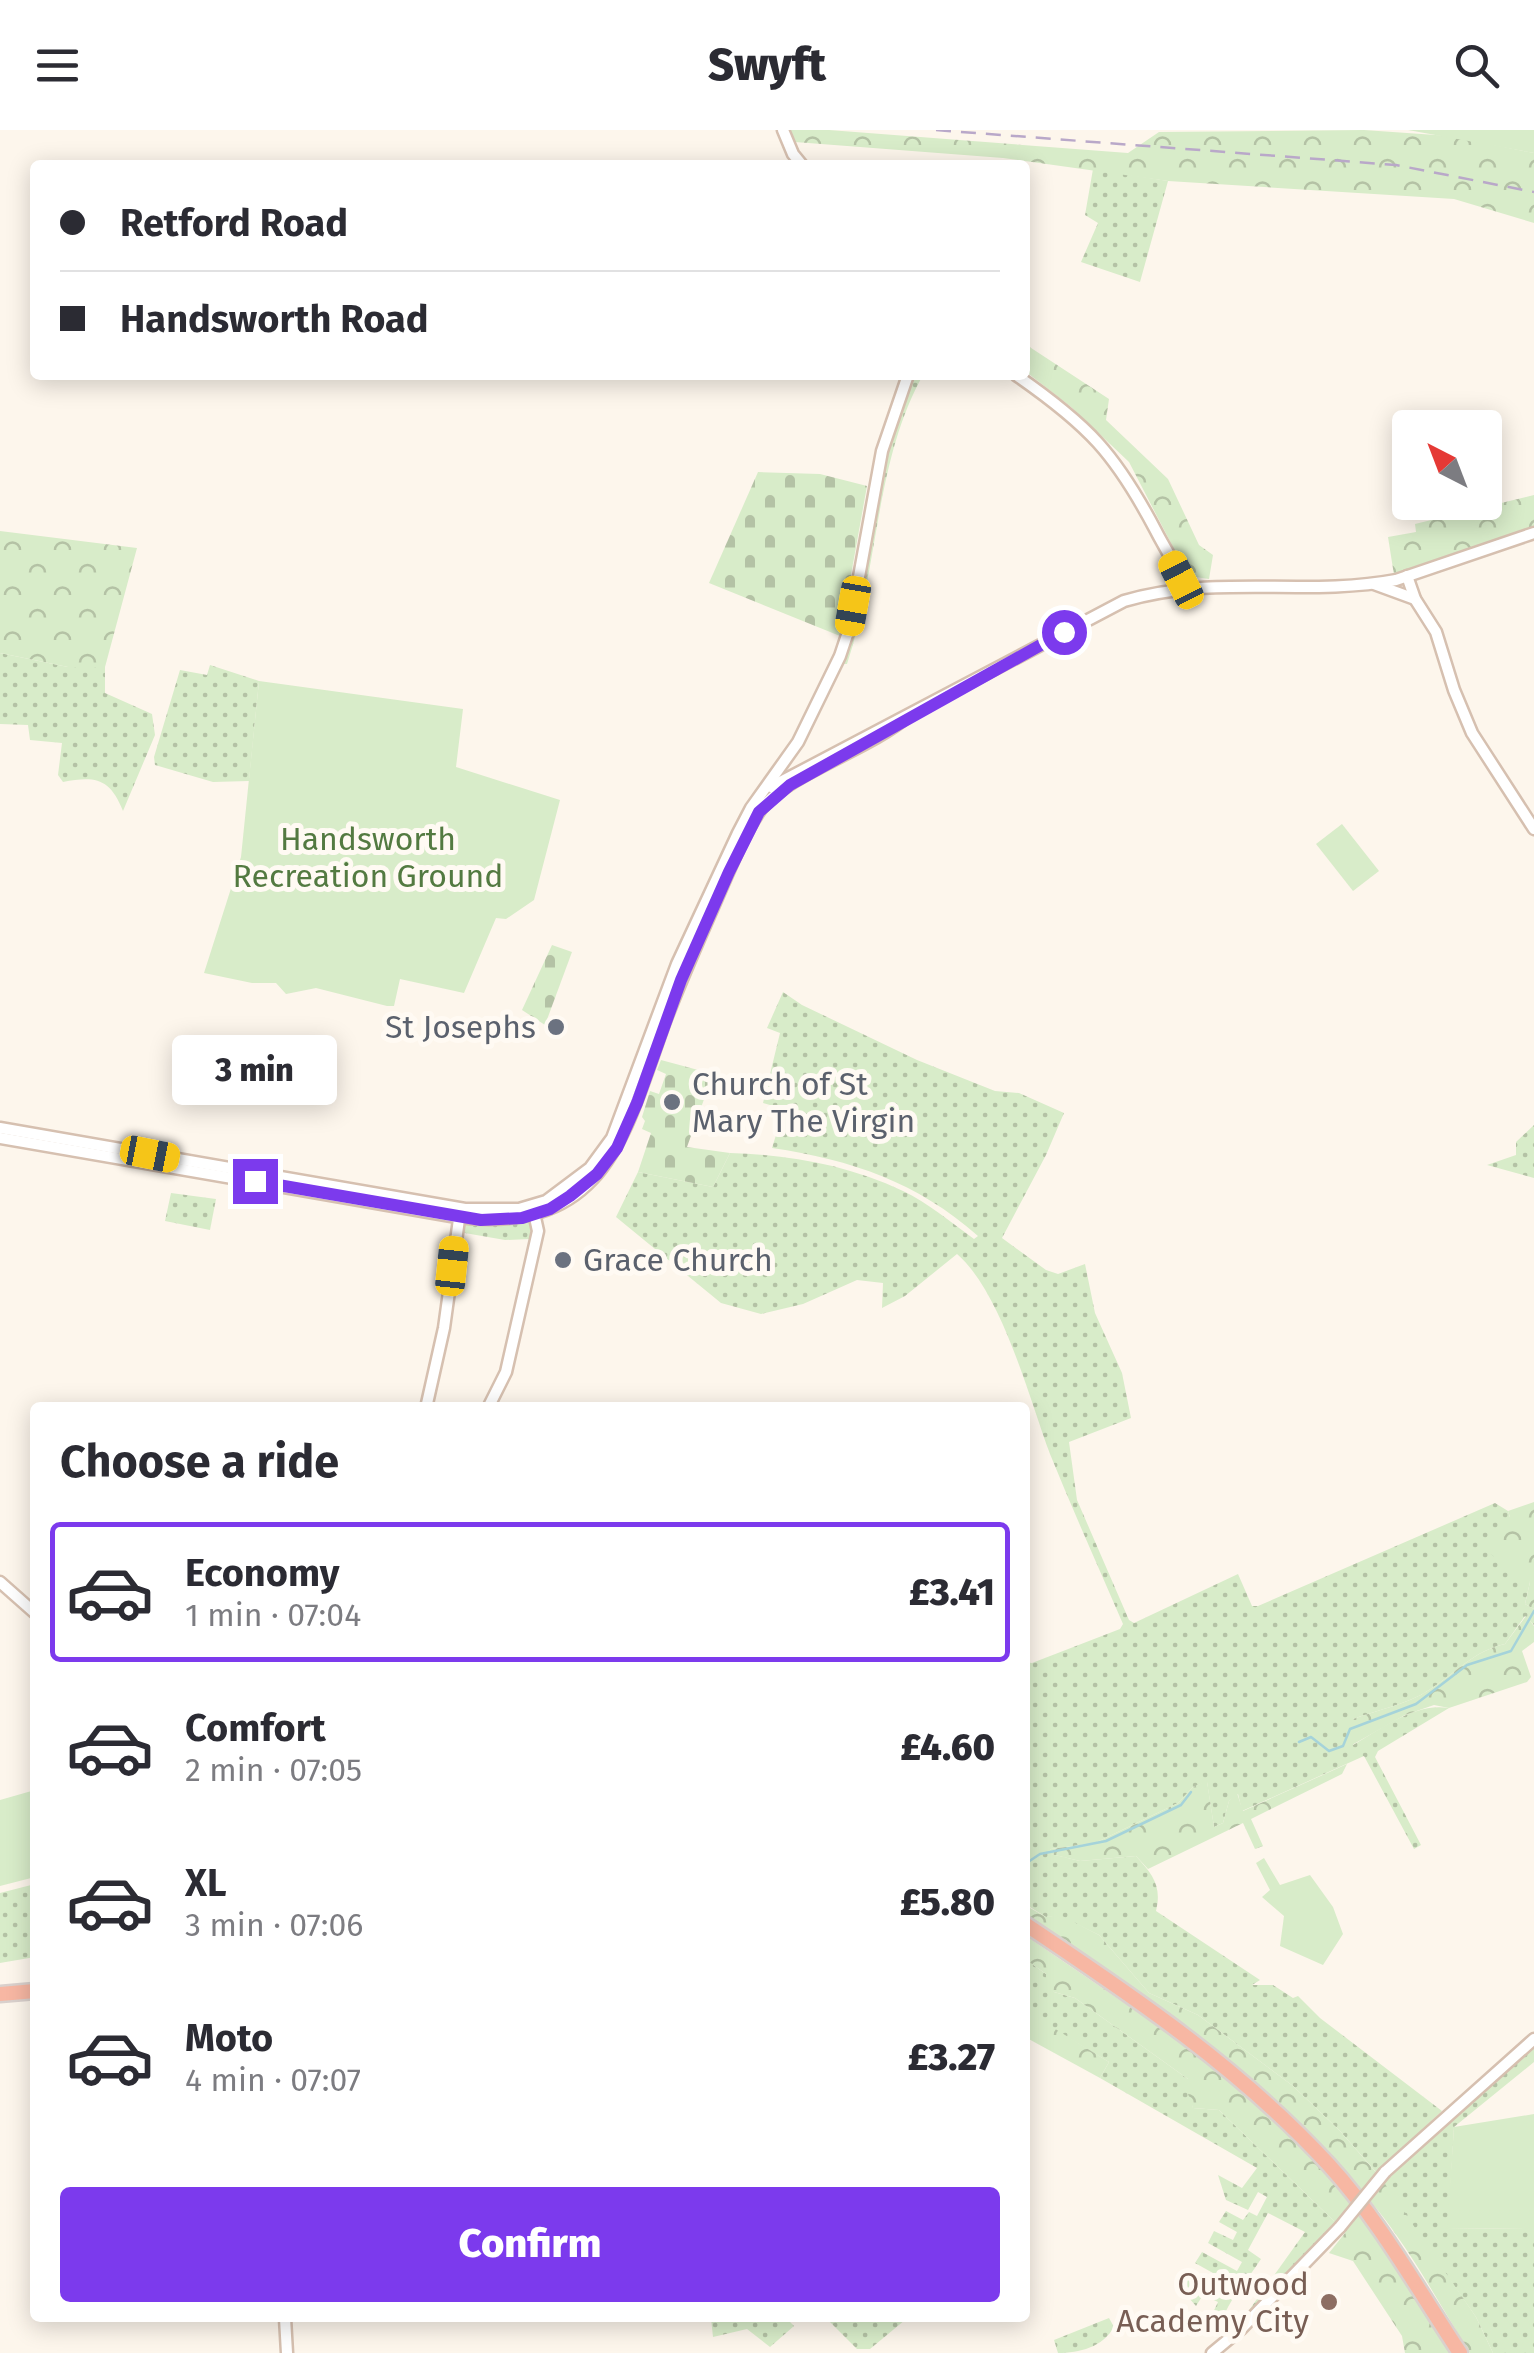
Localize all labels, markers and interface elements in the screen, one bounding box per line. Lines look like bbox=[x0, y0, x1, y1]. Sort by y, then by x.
icon: menu bbox=[30, 38, 85, 93]
text: Swyft bbox=[708, 38, 826, 92]
icon: search bbox=[1449, 38, 1504, 93]
text: Retford Road bbox=[120, 200, 348, 246]
text: Handsworth Road bbox=[120, 296, 429, 342]
north arrow bbox=[1392, 410, 1502, 520]
map controls bbox=[1392, 410, 1502, 520]
car bbox=[1154, 546, 1208, 614]
car bbox=[833, 574, 873, 638]
route start bbox=[1042, 610, 1087, 655]
park label: Handsworth Recreation Ground bbox=[233, 820, 503, 895]
place label: St Josephs bbox=[385, 1008, 536, 1046]
marker: St Josephs bbox=[545, 1016, 567, 1038]
callout: 3 min bbox=[172, 1036, 338, 1106]
text: 3 min bbox=[215, 1051, 294, 1089]
place label: Church of St Mary The Virgin bbox=[692, 1065, 915, 1140]
marker: Church of St Mary The Virgin bbox=[661, 1091, 683, 1113]
car bbox=[118, 1134, 182, 1174]
route end bbox=[233, 1159, 278, 1204]
car bbox=[434, 1235, 470, 1297]
place label: Grace Church bbox=[583, 1241, 773, 1279]
marker: Grace Church bbox=[552, 1249, 574, 1271]
text: Choose a ride bbox=[60, 1435, 339, 1489]
icon: car bbox=[65, 1547, 155, 1637]
text: Economy bbox=[185, 1550, 340, 1596]
text: £3.41 bbox=[909, 1569, 995, 1615]
text: 1 min · 07:04 bbox=[185, 1596, 361, 1634]
icon: car bbox=[65, 1702, 155, 1792]
text: Comfort bbox=[185, 1705, 326, 1751]
text: £4.60 bbox=[901, 1724, 995, 1770]
text: 2 min · 07:05 bbox=[185, 1751, 362, 1789]
icon: car bbox=[65, 1857, 155, 1947]
text: XL bbox=[185, 1860, 227, 1906]
text: £5.80 bbox=[900, 1879, 995, 1925]
text: 3 min · 07:06 bbox=[185, 1906, 363, 1944]
icon: car bbox=[65, 2012, 155, 2102]
text: Moto bbox=[185, 2015, 273, 2061]
text: £3.27 bbox=[908, 2034, 995, 2080]
text: 4 min · 07:07 bbox=[185, 2061, 361, 2099]
button: Confirm bbox=[60, 2187, 1000, 2302]
place label: Outwood Academy City bbox=[1116, 2265, 1309, 2340]
marker: Outwood Academy City bbox=[1318, 2291, 1340, 2313]

